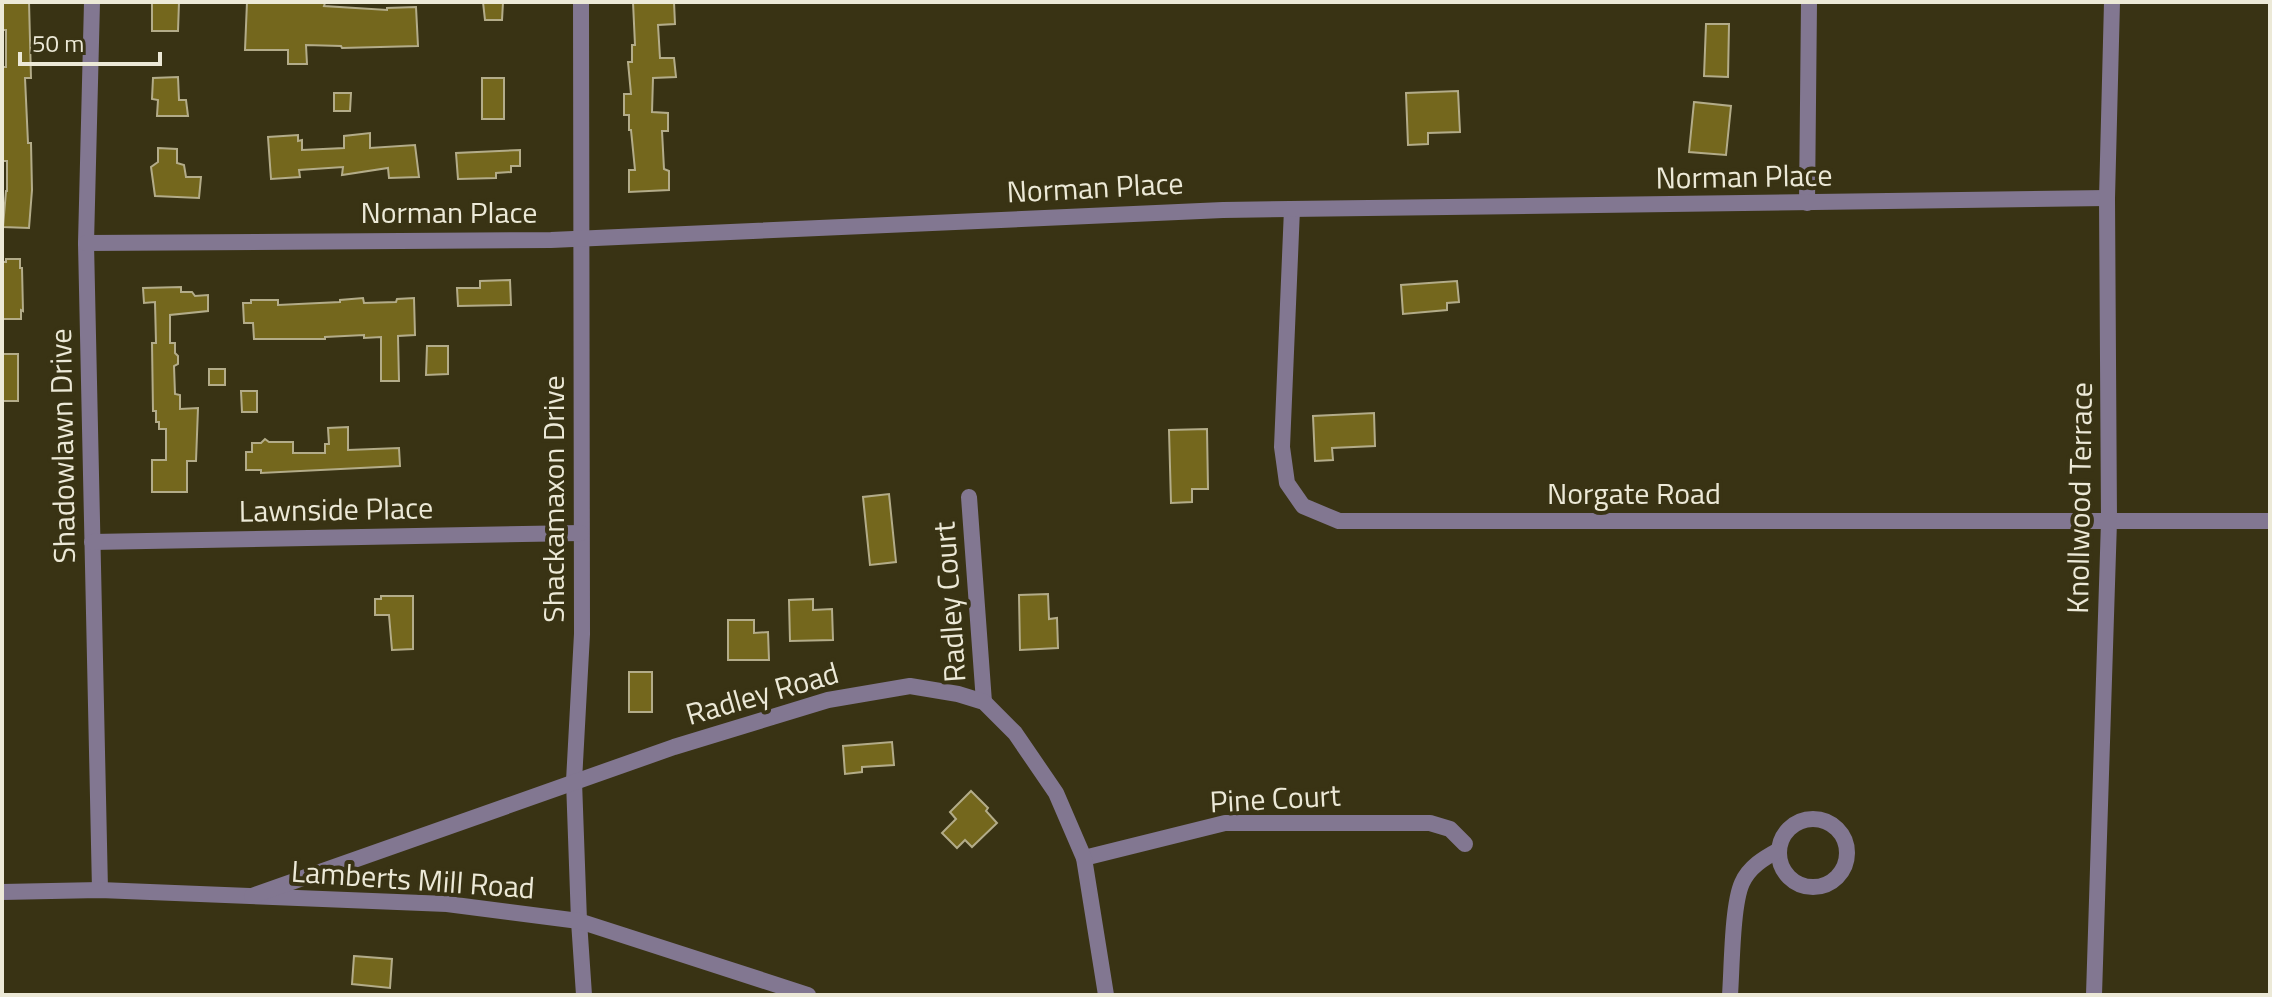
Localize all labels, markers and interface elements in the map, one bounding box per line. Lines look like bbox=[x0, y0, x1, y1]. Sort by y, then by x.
scale bar bbox=[20, 16, 160, 66]
text: 50 m bbox=[32, 25, 84, 61]
street label: Norman Place bbox=[1655, 151, 1833, 201]
street label: Norman Place bbox=[1005, 159, 1185, 215]
street label: Norman Place bbox=[361, 189, 537, 235]
street label: Shadowlawn Drive bbox=[37, 328, 87, 564]
street label: Shackamaxon Drive bbox=[530, 375, 576, 623]
street label: Knollwood Terrace bbox=[2054, 382, 2104, 614]
street label: Norgate Road bbox=[1547, 470, 1721, 516]
street label: Lawnside Place bbox=[238, 484, 434, 534]
street label: Radley Court bbox=[920, 520, 978, 684]
street label: Radley Road bbox=[680, 649, 844, 737]
street label: Pine Court bbox=[1208, 772, 1342, 824]
street label: Lamberts Mill Road bbox=[290, 848, 536, 910]

